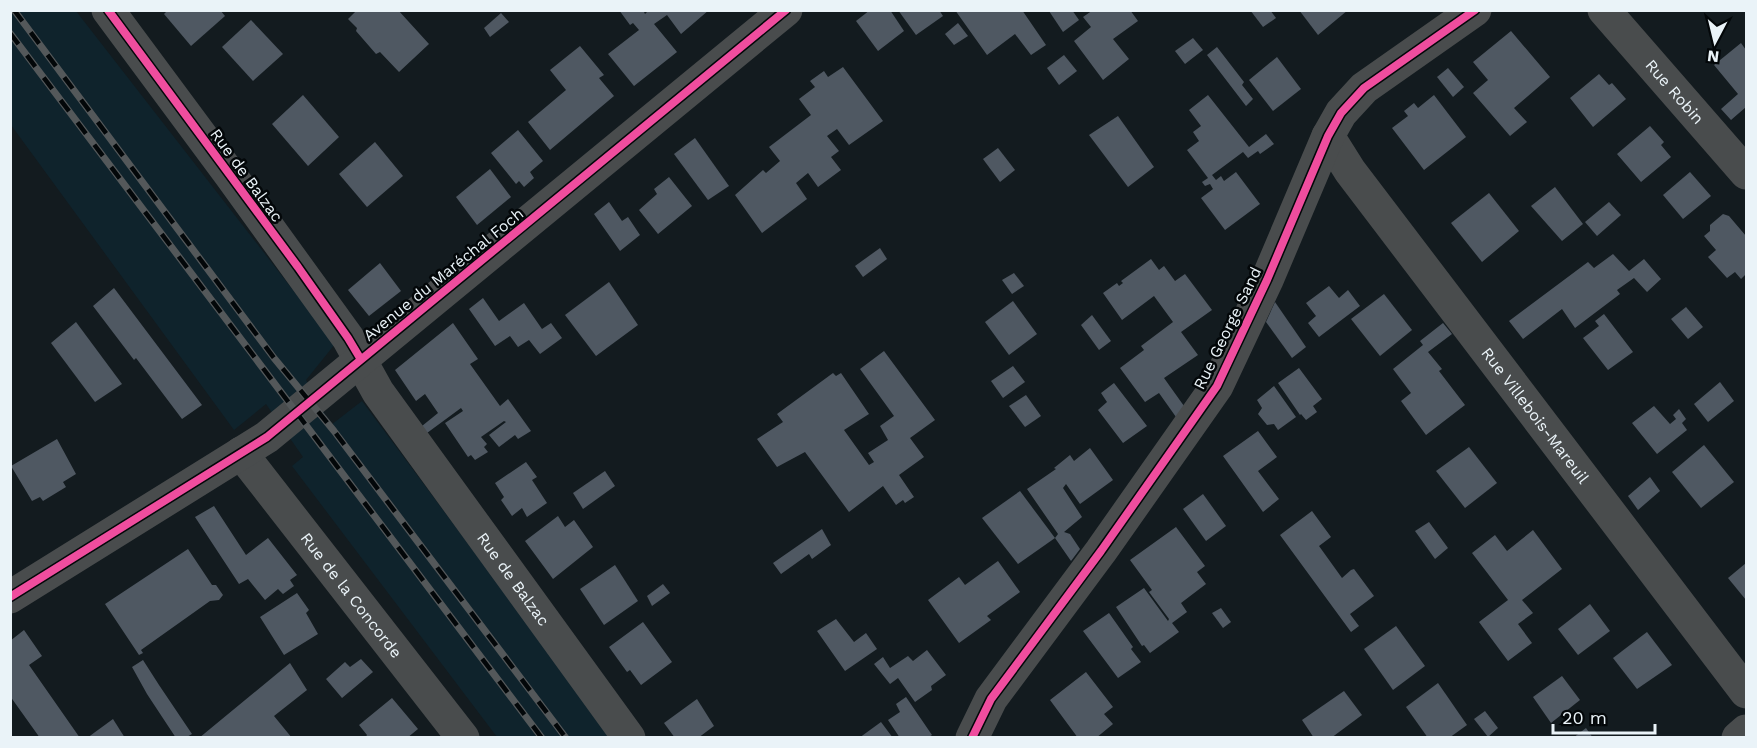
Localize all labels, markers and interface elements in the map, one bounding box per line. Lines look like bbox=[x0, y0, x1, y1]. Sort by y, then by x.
north arrow bbox=[1685, 12, 1745, 72]
text: N bbox=[1706, 46, 1720, 67]
street label: Rue Robin bbox=[1641, 56, 1708, 128]
street label: Rue de Balzac bbox=[206, 125, 287, 226]
street label: Avenue du Maréchal Foch bbox=[359, 204, 527, 345]
street label: Rue George Sand bbox=[1190, 264, 1265, 393]
street label: Rue Villebois-Mareuil bbox=[1477, 344, 1593, 487]
street label: Rue de la Concorde bbox=[297, 529, 406, 662]
street label: Rue de Balzac bbox=[473, 529, 553, 630]
scale bar bbox=[1553, 697, 1655, 735]
text: 20 m bbox=[1562, 707, 1607, 728]

